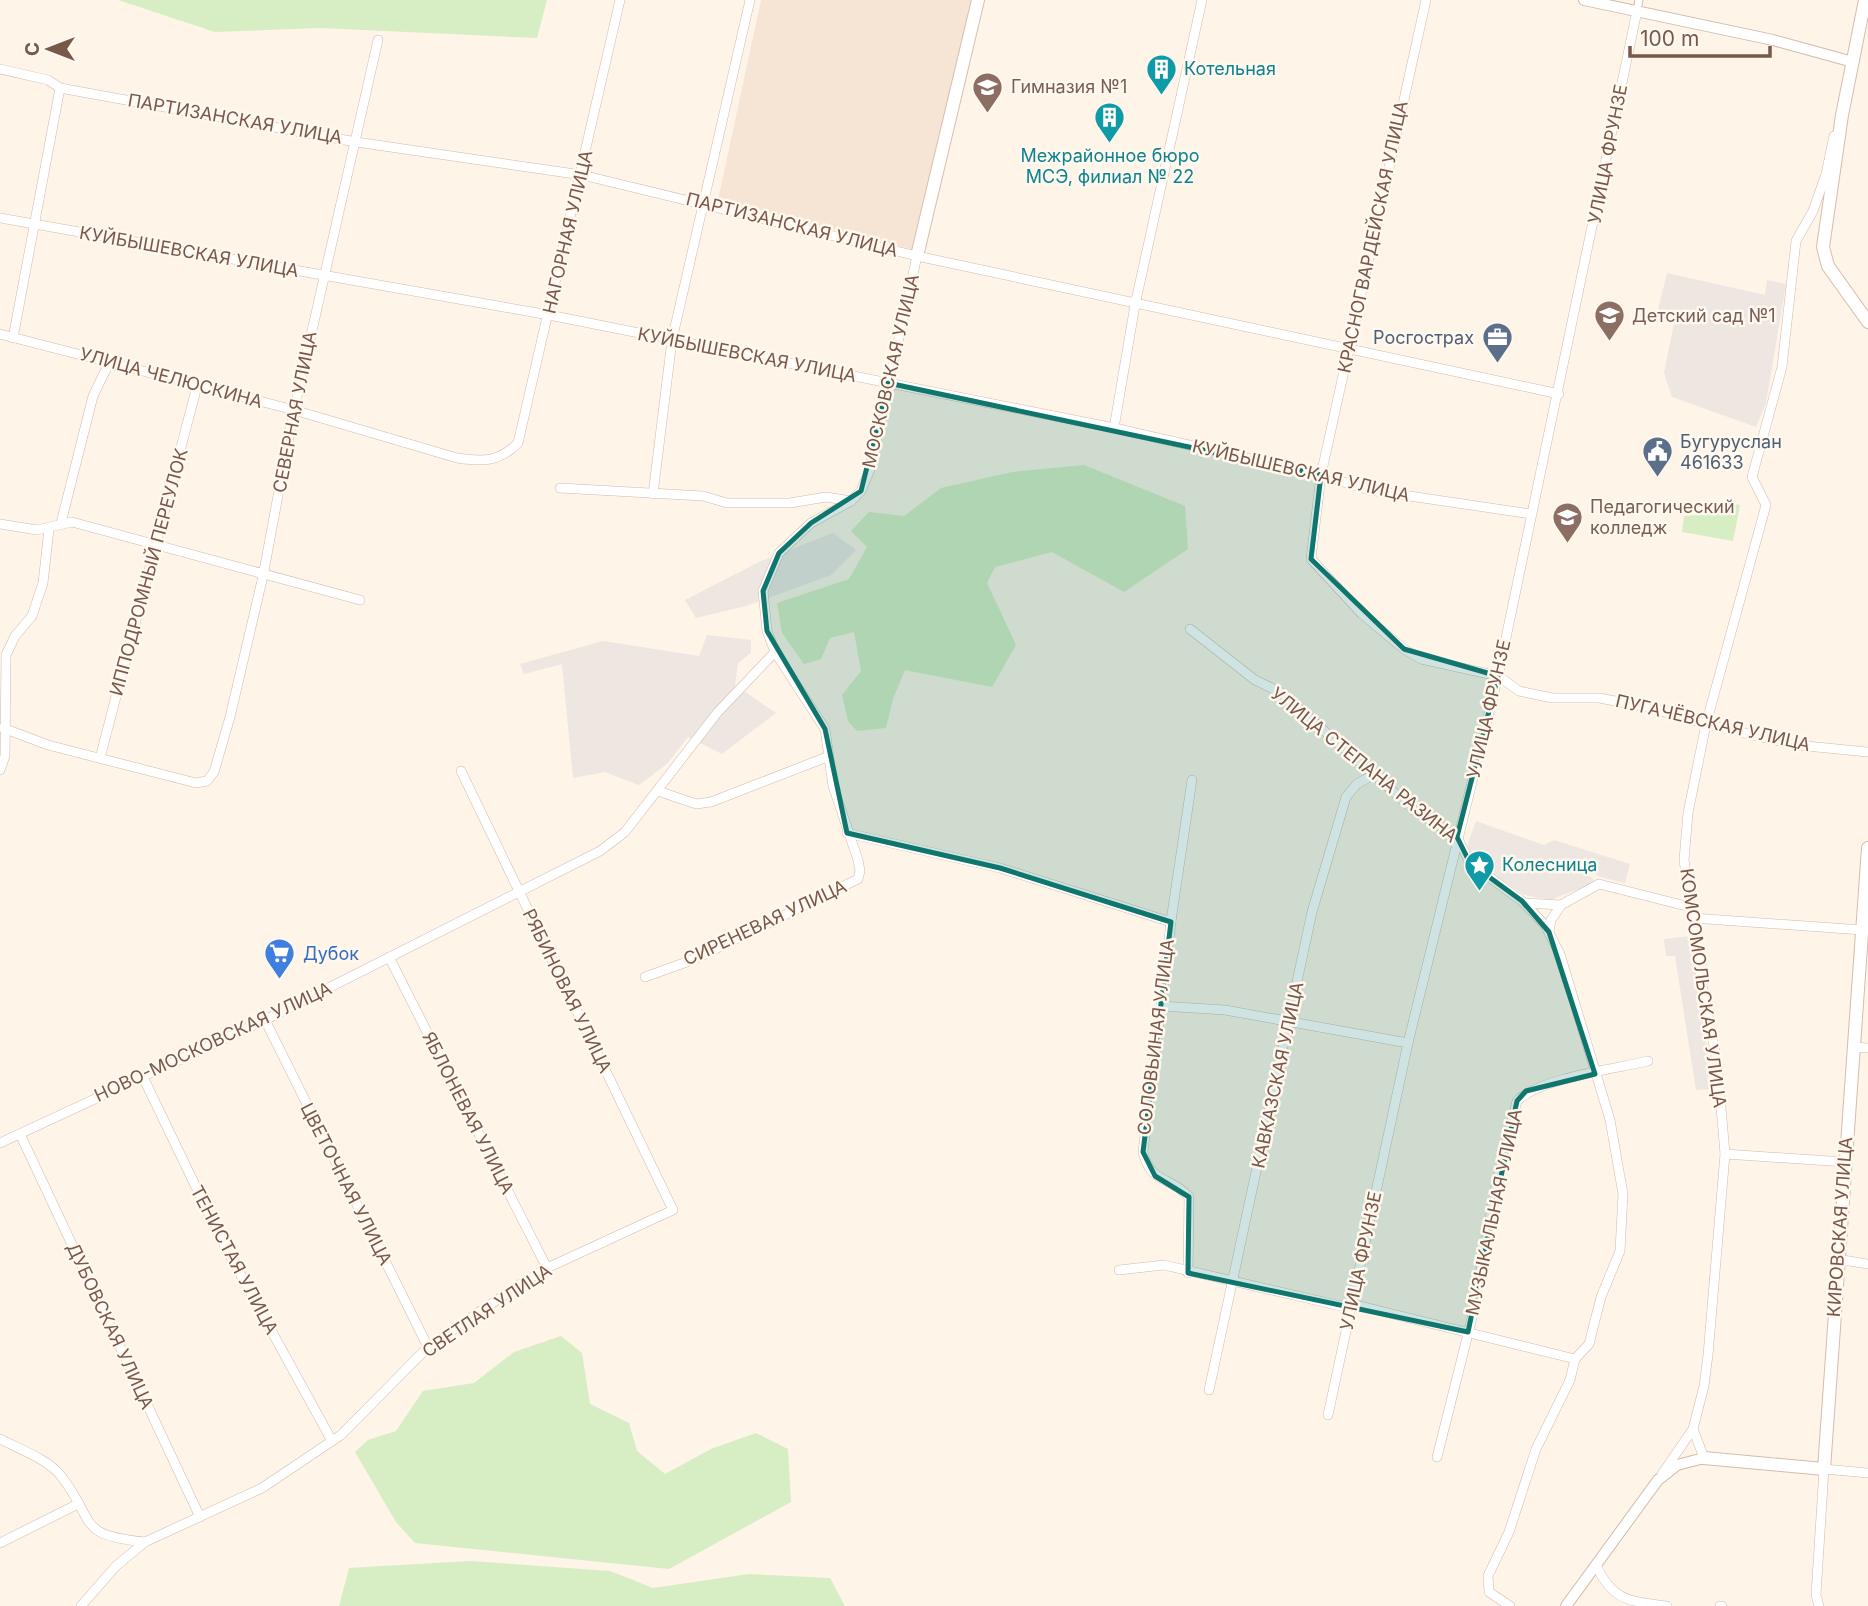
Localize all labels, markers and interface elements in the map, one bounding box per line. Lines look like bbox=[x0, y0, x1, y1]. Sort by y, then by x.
north arrow bbox=[14, 14, 84, 84]
scale bar bbox=[1630, 14, 1770, 58]
text: 100 m bbox=[1640, 26, 1699, 51]
text: С bbox=[21, 42, 44, 56]
building icon: Котельная bbox=[1144, 52, 1178, 96]
place label: Котельная bbox=[1184, 58, 1276, 79]
school or university icon: Гимназия №1 bbox=[971, 70, 1005, 114]
place label: Гимназия №1 bbox=[1011, 76, 1127, 97]
street label: УЛИЦА ФРУНЗЕ bbox=[1584, 82, 1631, 226]
street label: ПАРТИЗАНСКАЯ УЛИЦА bbox=[126, 89, 344, 148]
street label: КРАСНОГВАРДЕЙСКАЯ УЛИЦА bbox=[1332, 99, 1412, 375]
building icon: Межрайонное бюро МСЭ, филиал № 22 bbox=[1093, 101, 1127, 145]
place label: Межрайонное бюро МСЭ, филиал № 22 bbox=[1021, 145, 1199, 187]
street label: НАГОРНАЯ УЛИЦА bbox=[538, 148, 597, 316]
street label: ПАРТИЗАНСКАЯ УЛИЦА bbox=[684, 188, 900, 261]
street label: КУЙБЫШЕВСКАЯ УЛИЦА bbox=[78, 221, 301, 281]
street label: МОСКОВСКАЯ УЛИЦА bbox=[858, 272, 923, 470]
school or university icon: Детский сад №1 bbox=[1592, 299, 1626, 343]
place label: Детский сад №1 bbox=[1632, 305, 1776, 326]
office icon: Росгострах bbox=[1480, 321, 1514, 365]
street label: КУЙБЫШЕВСКАЯ УЛИЦА bbox=[636, 322, 858, 386]
place label: Росгострах bbox=[1373, 327, 1474, 348]
street label: СЕВЕРНАЯ УЛИЦА bbox=[269, 329, 320, 495]
street label: УЛИЦА ЧЕЛЮСКИНА bbox=[77, 343, 265, 412]
place label: Бугуруслан 461633 bbox=[1680, 431, 1782, 473]
street label: КУЙБЫШЕВСКАЯ УЛИЦА bbox=[1190, 434, 1412, 506]
public building icon: Бугуруслан 461633 bbox=[1640, 435, 1674, 479]
street label: ИППОДРОМНЫЙ ПЕРЕУЛОК bbox=[104, 446, 192, 698]
place label: Педагогический колледж bbox=[1590, 496, 1735, 538]
school or university icon: Педагогический колледж bbox=[1550, 500, 1584, 544]
street label: УЛИЦА ФРУНЗЕ bbox=[1462, 637, 1515, 780]
street label: УЛИЦА СТЕПАНА РАЗИНА bbox=[1267, 683, 1462, 846]
street label: ПУГАЧЁВСКАЯ УЛИЦА bbox=[1614, 689, 1813, 755]
place icon: Колесница bbox=[1462, 848, 1496, 892]
place label: Колесница bbox=[1502, 854, 1597, 875]
street label: КОМСОМОЛЬСКАЯ УЛИЦА bbox=[1676, 867, 1731, 1109]
street label: СИРЕНЕВАЯ УЛИЦА bbox=[680, 875, 850, 970]
street label: РЯБИНОВАЯ УЛИЦА bbox=[519, 905, 616, 1076]
supermarket icon: Дубок bbox=[263, 937, 297, 981]
street label: СОЛОВЬИНАЯ УЛИЦА bbox=[1133, 938, 1178, 1136]
place label: Дубок bbox=[303, 943, 359, 964]
street label: НОВО-МОСКОВСКАЯ УЛИЦА bbox=[91, 977, 335, 1106]
street label: КАВКАЗСКАЯ УЛИЦА bbox=[1247, 980, 1308, 1170]
street label: ЯБЛОНЕВАЯ УЛИЦА bbox=[418, 1028, 518, 1197]
street label: ЦВЕТОЧНАЯ УЛИЦА bbox=[296, 1099, 396, 1268]
street label: МУЗЫКАЛЬНАЯ УЛИЦА bbox=[1461, 1107, 1526, 1317]
street label: КИРОВСКАЯ УЛИЦА bbox=[1823, 1136, 1856, 1318]
street label: ТЕНИСТАЯ УЛИЦА bbox=[186, 1182, 283, 1338]
street label: УЛИЦА ФРУНЗЕ bbox=[1335, 1189, 1386, 1332]
street label: ДУБОВСКАЯ УЛИЦА bbox=[63, 1239, 158, 1412]
street label: СВЕТЛАЯ УЛИЦА bbox=[418, 1260, 555, 1362]

